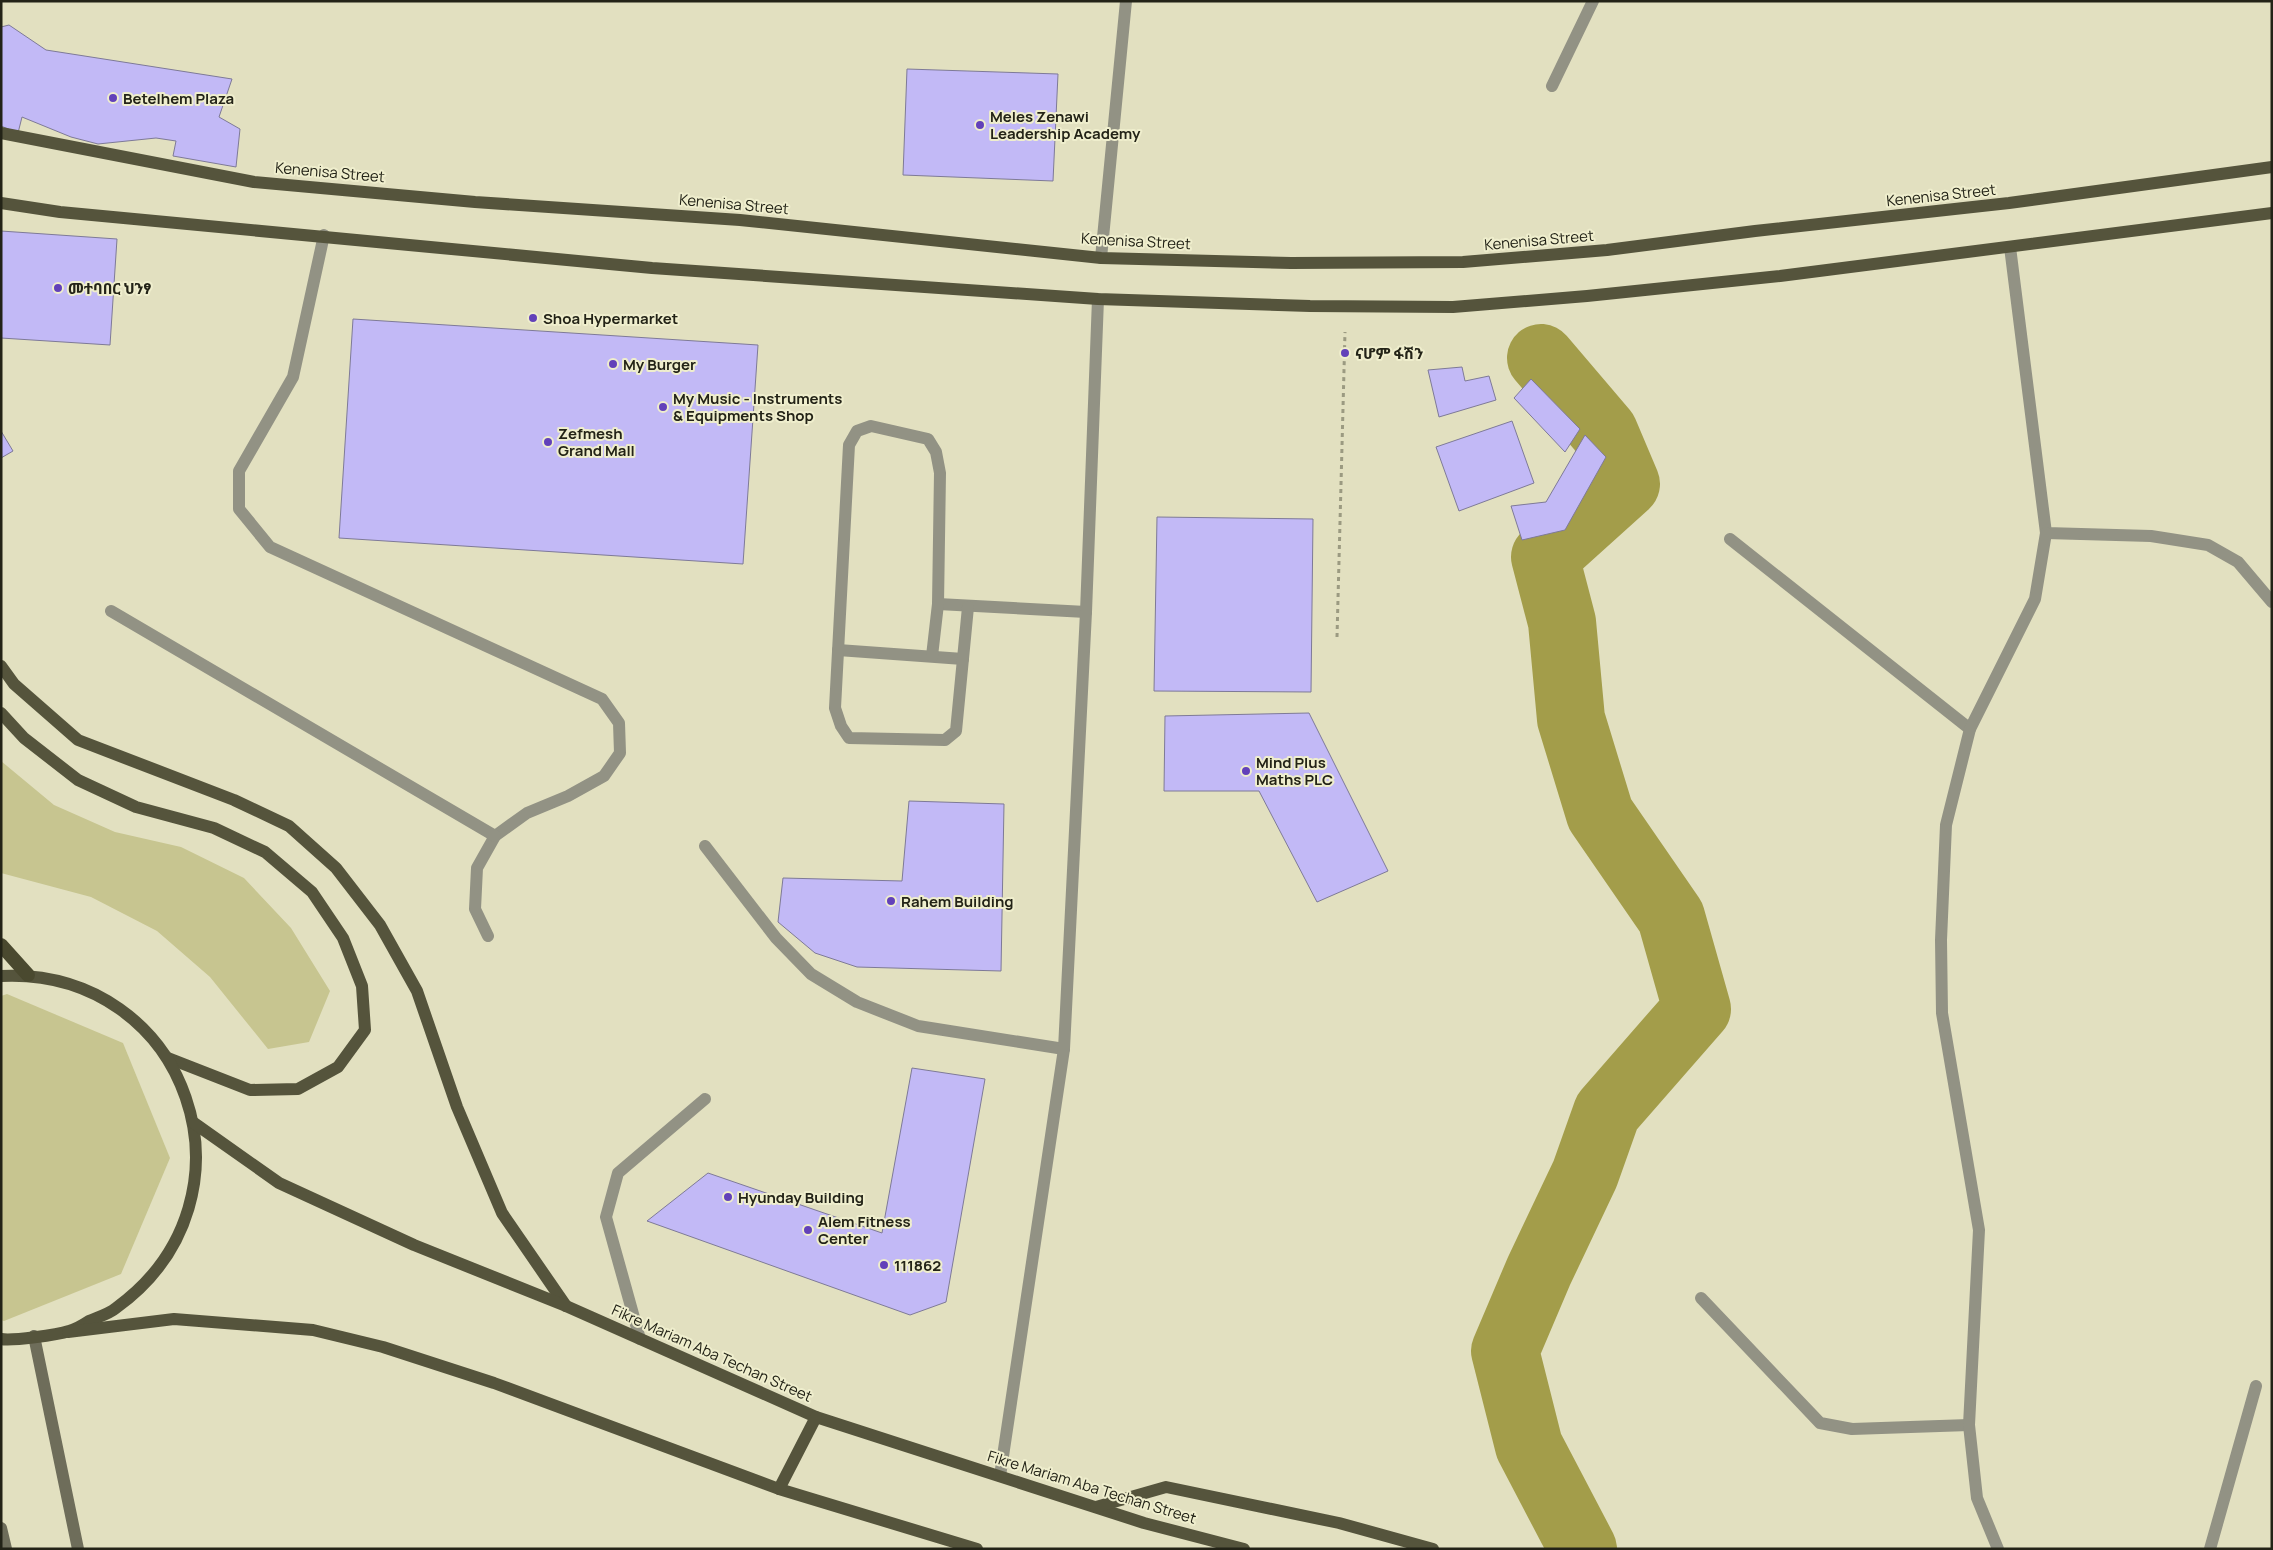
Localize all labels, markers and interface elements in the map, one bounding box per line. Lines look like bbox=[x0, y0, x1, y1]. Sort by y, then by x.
place label: Betelhem Plaza bbox=[123, 88, 234, 109]
marker: Betelhem Plaza bbox=[107, 92, 119, 104]
place label: Meles Zenawi Leadership Academy bbox=[990, 106, 1141, 144]
marker: Meles Zenawi Leadership Academy bbox=[974, 119, 986, 131]
street label: Kenenisa Street bbox=[274, 157, 386, 187]
street label: Kenenisa Street bbox=[1885, 179, 1997, 211]
street label: Kenenisa Street bbox=[678, 189, 790, 219]
street label: Kenenisa Street bbox=[1483, 225, 1595, 255]
street label: Kenenisa Street bbox=[1081, 228, 1191, 254]
place label: መተባበር ህንፃ bbox=[68, 278, 151, 299]
marker: መተባበር ህንፃ bbox=[52, 282, 64, 294]
place label: Shoa Hypermarket bbox=[543, 308, 678, 329]
marker: Shoa Hypermarket bbox=[527, 312, 539, 324]
place label: ናሆም ፋሽን bbox=[1355, 343, 1424, 364]
marker: ናሆም ፋሽን bbox=[1339, 347, 1351, 359]
place label: My Burger bbox=[623, 354, 696, 375]
marker: My Burger bbox=[607, 358, 619, 370]
place label: My Music - Instruments & Equipments Shop bbox=[673, 388, 842, 426]
marker: My Music - Instruments & Equipments Shop bbox=[657, 401, 669, 413]
place label: Zefmesh Grand Mall bbox=[558, 423, 635, 461]
marker: Zefmesh Grand Mall bbox=[542, 436, 554, 448]
place label: Mind Plus Maths PLC bbox=[1256, 752, 1333, 790]
marker: Mind Plus Maths PLC bbox=[1240, 765, 1252, 777]
place label: Rahem Building bbox=[901, 891, 1014, 912]
marker: Rahem Building bbox=[885, 895, 897, 907]
place label: Hyunday Building bbox=[738, 1187, 864, 1208]
marker: Hyunday Building bbox=[722, 1191, 734, 1203]
place label: Alem Fitness Center bbox=[818, 1211, 911, 1249]
marker: Alem Fitness Center bbox=[802, 1224, 814, 1236]
place label: 111862 bbox=[894, 1255, 941, 1276]
marker: 111862 bbox=[878, 1259, 890, 1271]
street label: Fikre Mariam Aba Techan Street bbox=[609, 1299, 815, 1407]
street label: Fikre Mariam Aba Techan Street bbox=[985, 1445, 1199, 1529]

